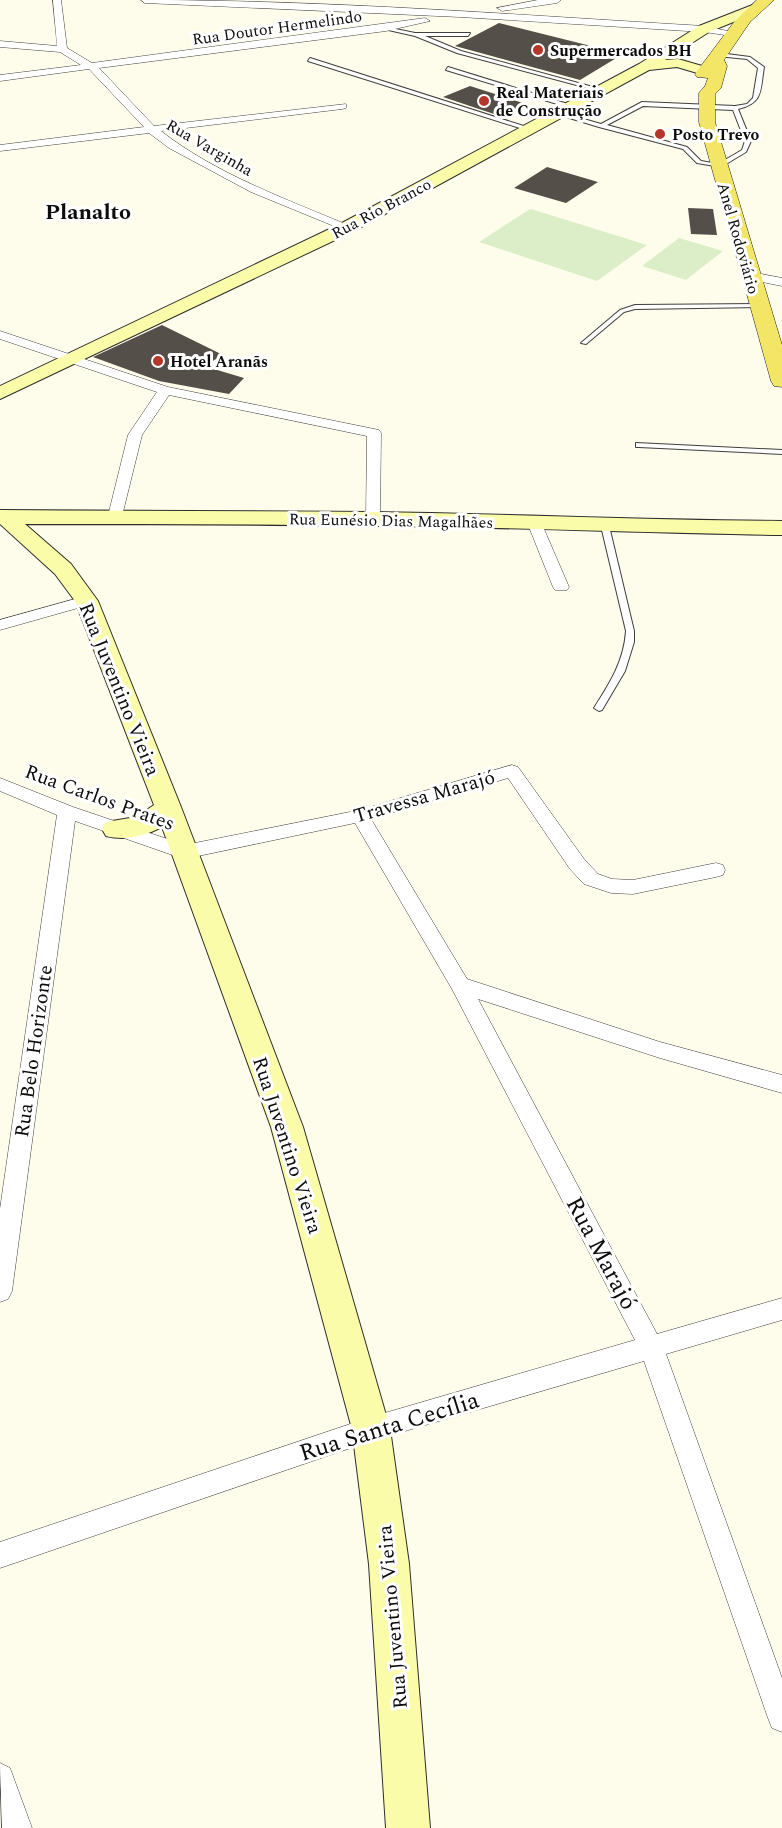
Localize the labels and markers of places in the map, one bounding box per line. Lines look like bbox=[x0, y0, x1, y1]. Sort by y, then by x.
place label: Supermercados BH bbox=[550, 39, 692, 63]
marker: Supermercados BH bbox=[531, 43, 545, 57]
place label: Real Materiais de Construção bbox=[496, 81, 604, 123]
marker: Real Materiais de Construção bbox=[477, 94, 491, 108]
place label: Posto Trevo bbox=[672, 123, 760, 147]
marker: Posto Trevo bbox=[653, 127, 667, 141]
place label: Hotel Aranãs bbox=[170, 350, 268, 374]
marker: Hotel Aranãs bbox=[151, 354, 165, 368]

